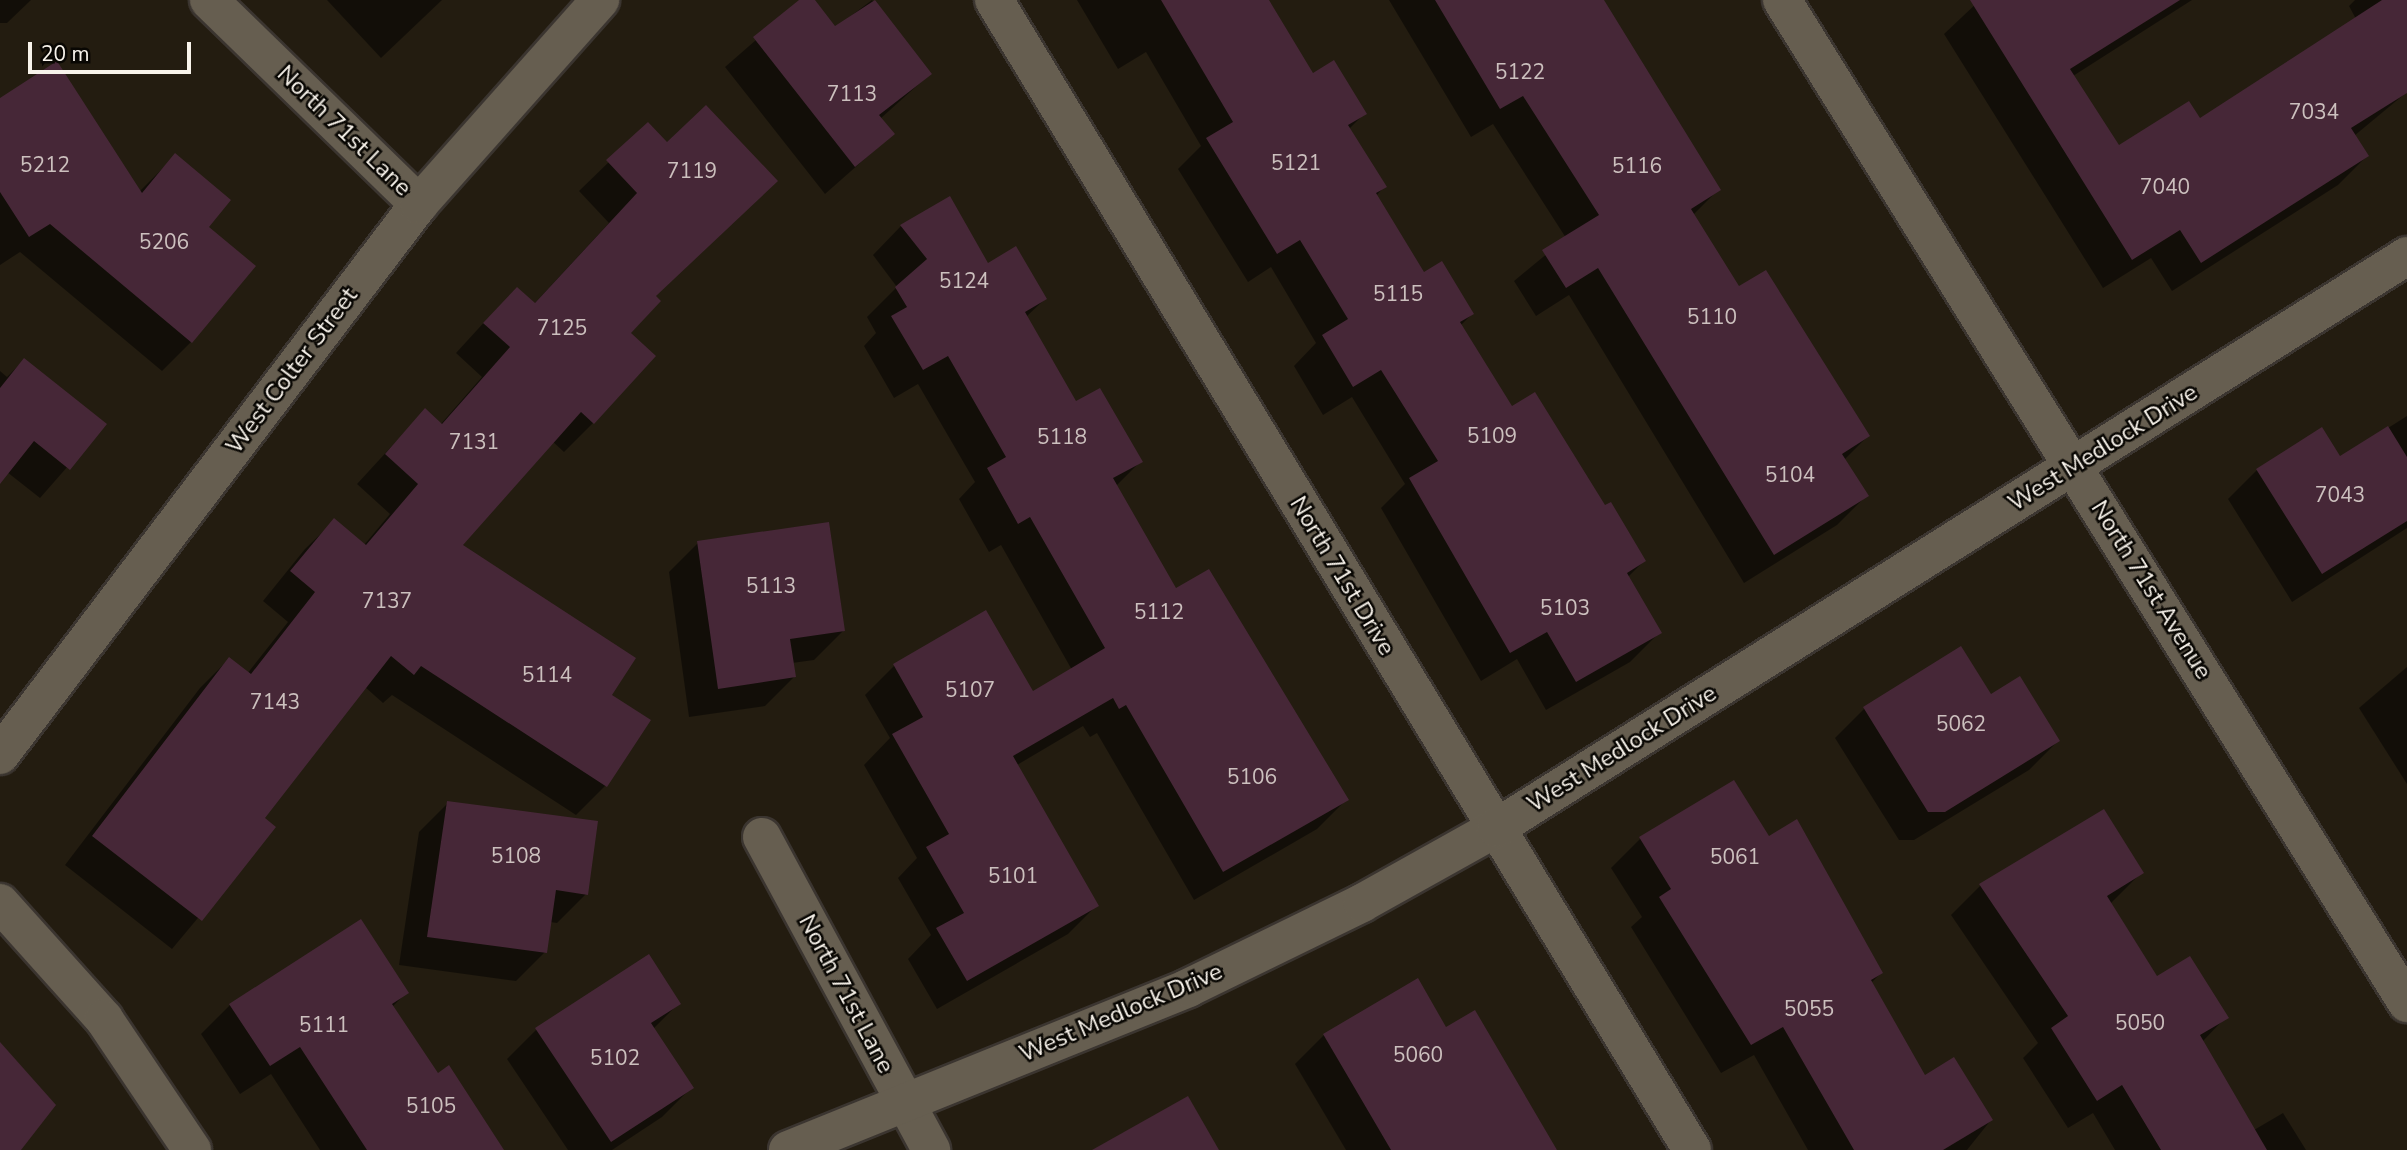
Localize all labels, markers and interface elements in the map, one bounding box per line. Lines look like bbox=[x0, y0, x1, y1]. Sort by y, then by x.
scale bar bbox=[32, 28, 194, 72]
text: 20 m bbox=[41, 40, 90, 68]
house number: 5122 bbox=[1495, 59, 1545, 85]
street label: North 71st Lane bbox=[271, 60, 417, 202]
house number: 7113 bbox=[827, 81, 877, 107]
house number: 7034 bbox=[2289, 99, 2339, 125]
house number: 5121 bbox=[1271, 150, 1321, 176]
house number: 5212 bbox=[20, 152, 70, 178]
house number: 5116 bbox=[1612, 153, 1662, 179]
house number: 7119 bbox=[667, 158, 717, 184]
house number: 7040 bbox=[2140, 174, 2190, 200]
house number: 5206 bbox=[139, 229, 189, 255]
house number: 5124 bbox=[939, 268, 989, 294]
house number: 5115 bbox=[1373, 281, 1423, 307]
street label: West Colter Street bbox=[220, 282, 364, 460]
house number: 5110 bbox=[1687, 304, 1737, 330]
house number: 7125 bbox=[537, 315, 587, 341]
street label: West Medlock Drive bbox=[2003, 378, 2203, 518]
house number: 5109 bbox=[1467, 423, 1517, 449]
house number: 5118 bbox=[1037, 424, 1087, 450]
house number: 7131 bbox=[449, 429, 499, 455]
house number: 5104 bbox=[1765, 462, 1815, 488]
house number: 7043 bbox=[2315, 482, 2365, 508]
street label: North 71st Drive bbox=[1283, 491, 1401, 661]
street label: North 71st Avenue bbox=[2084, 495, 2218, 685]
house number: 5113 bbox=[746, 573, 796, 599]
house number: 7137 bbox=[362, 588, 412, 614]
house number: 5103 bbox=[1540, 595, 1590, 621]
house number: 5112 bbox=[1134, 599, 1184, 625]
house number: 5114 bbox=[522, 662, 572, 688]
house number: 5107 bbox=[945, 677, 995, 703]
street label: West Medlock Drive bbox=[1522, 679, 1722, 819]
house number: 7143 bbox=[250, 689, 300, 715]
house number: 5062 bbox=[1936, 711, 1986, 737]
house number: 5106 bbox=[1227, 764, 1277, 790]
house number: 5108 bbox=[491, 843, 541, 869]
house number: 5061 bbox=[1710, 844, 1760, 870]
house number: 5101 bbox=[988, 863, 1038, 889]
street label: North 71st Lane bbox=[792, 910, 900, 1078]
street label: West Medlock Drive bbox=[1015, 957, 1227, 1069]
house number: 5055 bbox=[1784, 996, 1834, 1022]
house number: 5050 bbox=[2115, 1010, 2165, 1036]
house number: 5111 bbox=[299, 1012, 349, 1038]
house number: 5060 bbox=[1393, 1042, 1443, 1068]
house number: 5102 bbox=[590, 1045, 640, 1071]
house number: 5105 bbox=[406, 1093, 456, 1119]

